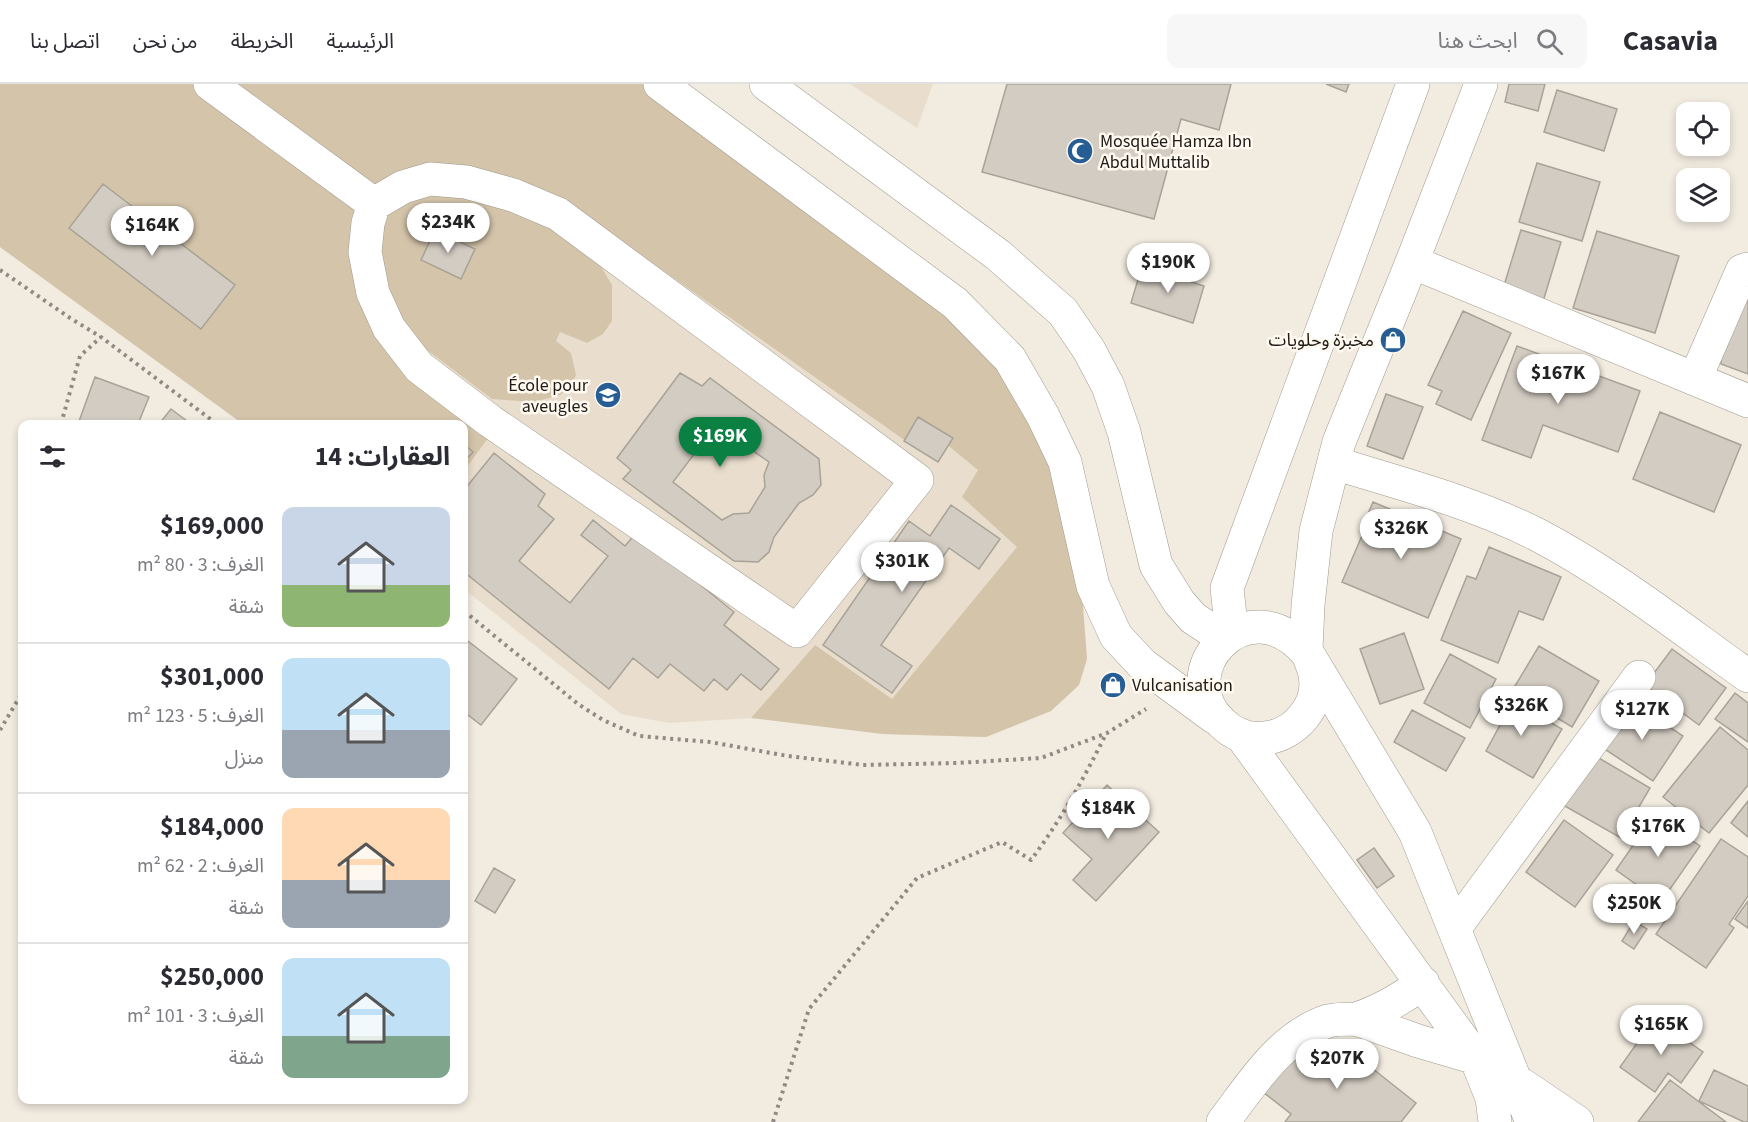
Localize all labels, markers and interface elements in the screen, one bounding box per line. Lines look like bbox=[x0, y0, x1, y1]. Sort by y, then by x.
search box bbox=[1167, 14, 1587, 68]
text: Casavia bbox=[1623, 21, 1718, 61]
text: ابحث هنا bbox=[1437, 25, 1518, 57]
icon: search bbox=[1533, 25, 1566, 58]
text: اتصل بنا bbox=[30, 26, 100, 56]
text: من نحن bbox=[133, 26, 198, 56]
text: الخريطة bbox=[231, 26, 294, 56]
text: الرئيسية bbox=[327, 26, 394, 56]
map controls bbox=[1676, 102, 1730, 222]
button: locate bbox=[1676, 102, 1730, 156]
place label: Mosquée Hamza Ibn Abdul Muttalib bbox=[1100, 129, 1252, 175]
mosque icon: Mosquée Hamza Ibn Abdul Muttalib bbox=[1065, 136, 1095, 166]
button: layers bbox=[1676, 168, 1730, 222]
pin: $234K bbox=[406, 203, 490, 254]
pin: $164K bbox=[110, 206, 194, 257]
text: $234K bbox=[421, 208, 475, 236]
text: $164K bbox=[125, 211, 179, 239]
pin: $190K bbox=[1126, 243, 1210, 294]
text: $190K bbox=[1141, 248, 1195, 276]
shop icon: مخبزة وحلويات bbox=[1378, 325, 1408, 355]
place label: مخبزة وحلويات bbox=[1269, 328, 1374, 353]
pin: $167K bbox=[1516, 354, 1600, 405]
text: $167K bbox=[1531, 359, 1585, 387]
place label: École pour aveugles bbox=[508, 373, 589, 419]
school or university icon: École pour aveugles bbox=[593, 380, 623, 410]
pin: $169K bbox=[678, 417, 762, 468]
text: $169K bbox=[693, 422, 747, 450]
text: العقارات: 14 bbox=[315, 438, 450, 475]
icon: filters bbox=[36, 440, 69, 473]
text: $169,000 bbox=[160, 507, 264, 544]
pin: $326K bbox=[1359, 509, 1443, 560]
text: $326K bbox=[1374, 514, 1428, 542]
icon: home bbox=[330, 531, 402, 603]
pin: $301K bbox=[860, 542, 944, 593]
text: $301K bbox=[875, 547, 929, 575]
text: الغرف: 3 · 80 m² bbox=[137, 551, 264, 579]
text: شقة bbox=[229, 593, 264, 621]
text: $301,000 bbox=[160, 658, 264, 695]
shop icon: Vulcanisation bbox=[1098, 670, 1128, 700]
place label: Vulcanisation bbox=[1132, 673, 1233, 698]
icon: home bbox=[330, 682, 402, 754]
pin: $326K bbox=[1479, 686, 1563, 737]
pin: $127K bbox=[1600, 690, 1684, 741]
text: $326K bbox=[1494, 691, 1548, 719]
text: $127K bbox=[1615, 695, 1669, 723]
text: الغرف: 5 · 123 m² bbox=[127, 702, 264, 730]
text: منزل bbox=[225, 744, 264, 772]
pin: $184K bbox=[1066, 789, 1150, 840]
text: $184K bbox=[1081, 794, 1135, 822]
pin: $176K bbox=[1616, 807, 1700, 858]
text: $184,000 bbox=[160, 808, 264, 845]
text: $176K bbox=[1631, 812, 1685, 840]
icon: home bbox=[330, 832, 402, 904]
text: الغرف: 2 · 62 m² bbox=[137, 852, 264, 880]
pin: $250K bbox=[1592, 884, 1676, 935]
text: $250K bbox=[1607, 889, 1661, 917]
text: شقة bbox=[229, 894, 264, 922]
text: $250,000 bbox=[160, 958, 264, 995]
icon: home bbox=[330, 982, 402, 1054]
text: الغرف: 3 · 101 m² bbox=[127, 1002, 264, 1030]
pin: $165K bbox=[1619, 1005, 1703, 1056]
text: $165K bbox=[1634, 1010, 1688, 1038]
pin: $207K bbox=[1295, 1039, 1379, 1090]
text: شقة bbox=[229, 1044, 264, 1072]
text: $207K bbox=[1310, 1044, 1364, 1072]

